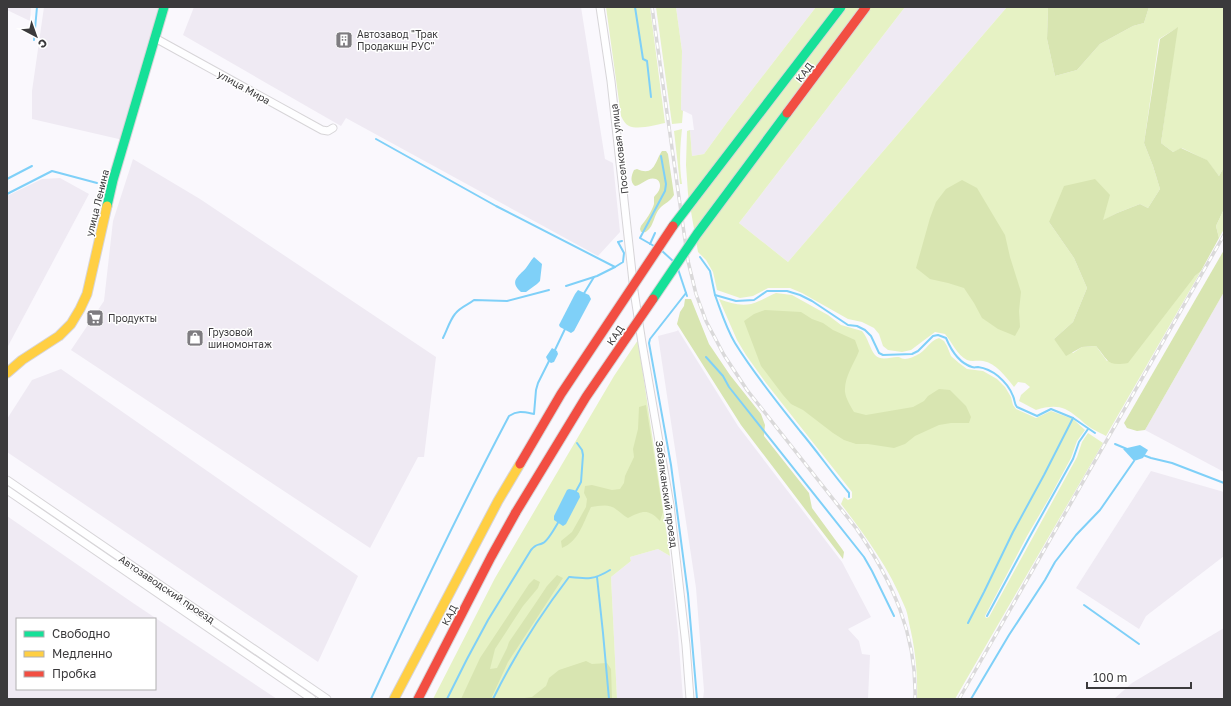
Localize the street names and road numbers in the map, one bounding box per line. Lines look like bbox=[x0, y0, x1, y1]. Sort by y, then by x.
street label: КАД bbox=[793, 60, 815, 84]
street label: улица Мира bbox=[216, 68, 272, 106]
street label: Поселковая улица bbox=[608, 103, 630, 195]
street label: улица Ленина bbox=[83, 168, 111, 238]
street label: КАД bbox=[604, 323, 626, 347]
street label: Забалканский проезд bbox=[654, 440, 680, 548]
street label: Автозаводский проезд bbox=[117, 553, 217, 625]
street label: КАД bbox=[439, 603, 459, 627]

